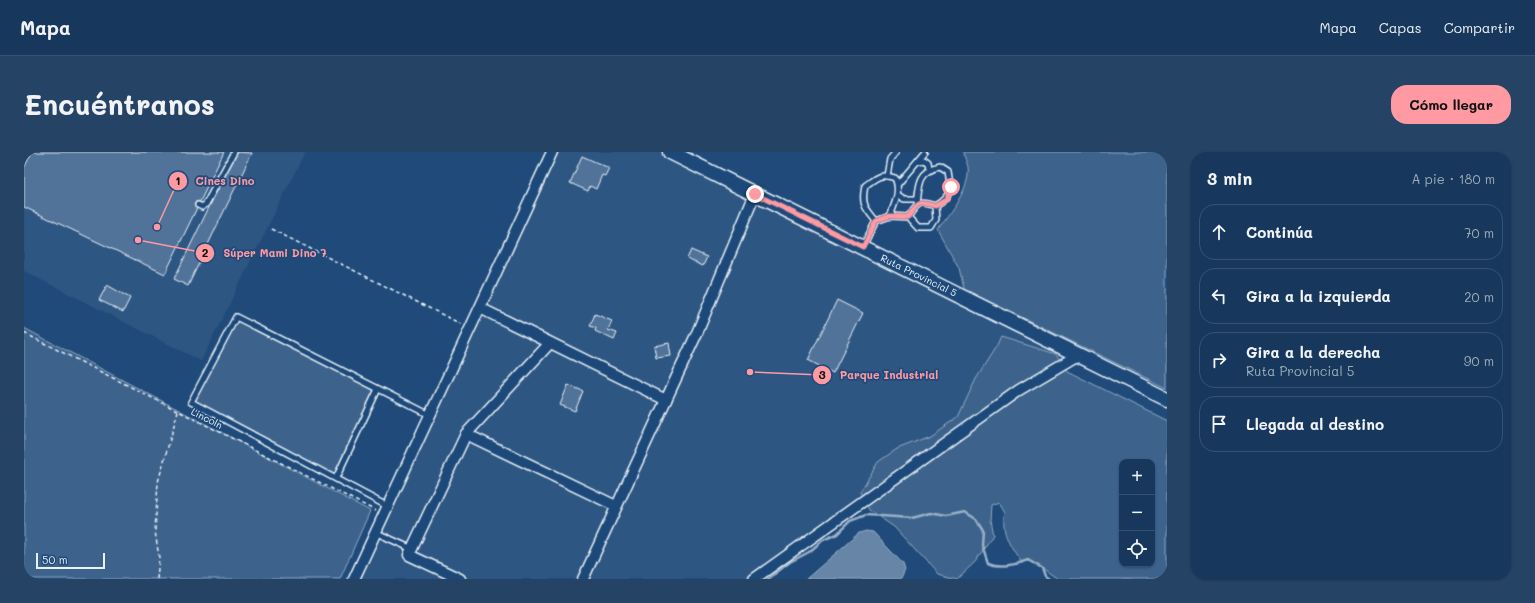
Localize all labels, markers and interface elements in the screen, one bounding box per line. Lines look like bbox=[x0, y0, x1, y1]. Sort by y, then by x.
text: Mapa bbox=[20, 15, 71, 40]
text: Mapa bbox=[1320, 18, 1357, 37]
text: Capas bbox=[1379, 18, 1422, 37]
text: Compartir bbox=[1444, 18, 1515, 37]
button: Cómo llegar bbox=[1391, 85, 1511, 124]
text: Encuéntranos bbox=[24, 86, 215, 122]
text: 3 min bbox=[1207, 167, 1252, 189]
callout: Cines Dino bbox=[168, 169, 263, 192]
text: A pie · 180 m bbox=[1412, 170, 1495, 187]
text: 1 bbox=[175, 172, 181, 188]
text: Cines Dino bbox=[196, 173, 255, 188]
route start bbox=[942, 178, 960, 196]
route end bbox=[746, 185, 764, 203]
icon: ahead bbox=[1208, 221, 1230, 243]
text: Continúa bbox=[1246, 222, 1313, 242]
text: 70 m bbox=[1464, 224, 1494, 241]
callout: Súper Mami Dino 7 bbox=[195, 242, 335, 265]
text: 2 bbox=[202, 244, 209, 260]
text: Súper Mami Dino 7 bbox=[223, 245, 327, 260]
street label: Ruta Provincial 5 bbox=[878, 250, 960, 300]
icon: left bbox=[1208, 285, 1230, 307]
text: Gira a la izquierda bbox=[1246, 286, 1391, 306]
text: 20 m bbox=[1464, 288, 1494, 305]
text: Gira a la derecha bbox=[1246, 342, 1380, 362]
icon: right bbox=[1208, 349, 1230, 371]
text: 90 m bbox=[1464, 352, 1494, 369]
text: Ruta Provincial 5 bbox=[1246, 362, 1354, 379]
callout: Parque Industrial bbox=[812, 363, 946, 386]
text: 3 bbox=[818, 366, 826, 382]
text: Parque Industrial bbox=[840, 367, 938, 382]
street label: Lincoln bbox=[189, 404, 225, 432]
icon: arrive bbox=[1208, 413, 1230, 435]
text: Llegada al destino bbox=[1246, 414, 1384, 434]
map controls bbox=[1119, 459, 1155, 567]
button: + bbox=[1119, 459, 1155, 495]
button: − bbox=[1119, 495, 1155, 531]
button: locate bbox=[1119, 531, 1155, 567]
scale bar bbox=[36, 551, 105, 570]
text: 50 m bbox=[42, 552, 68, 567]

